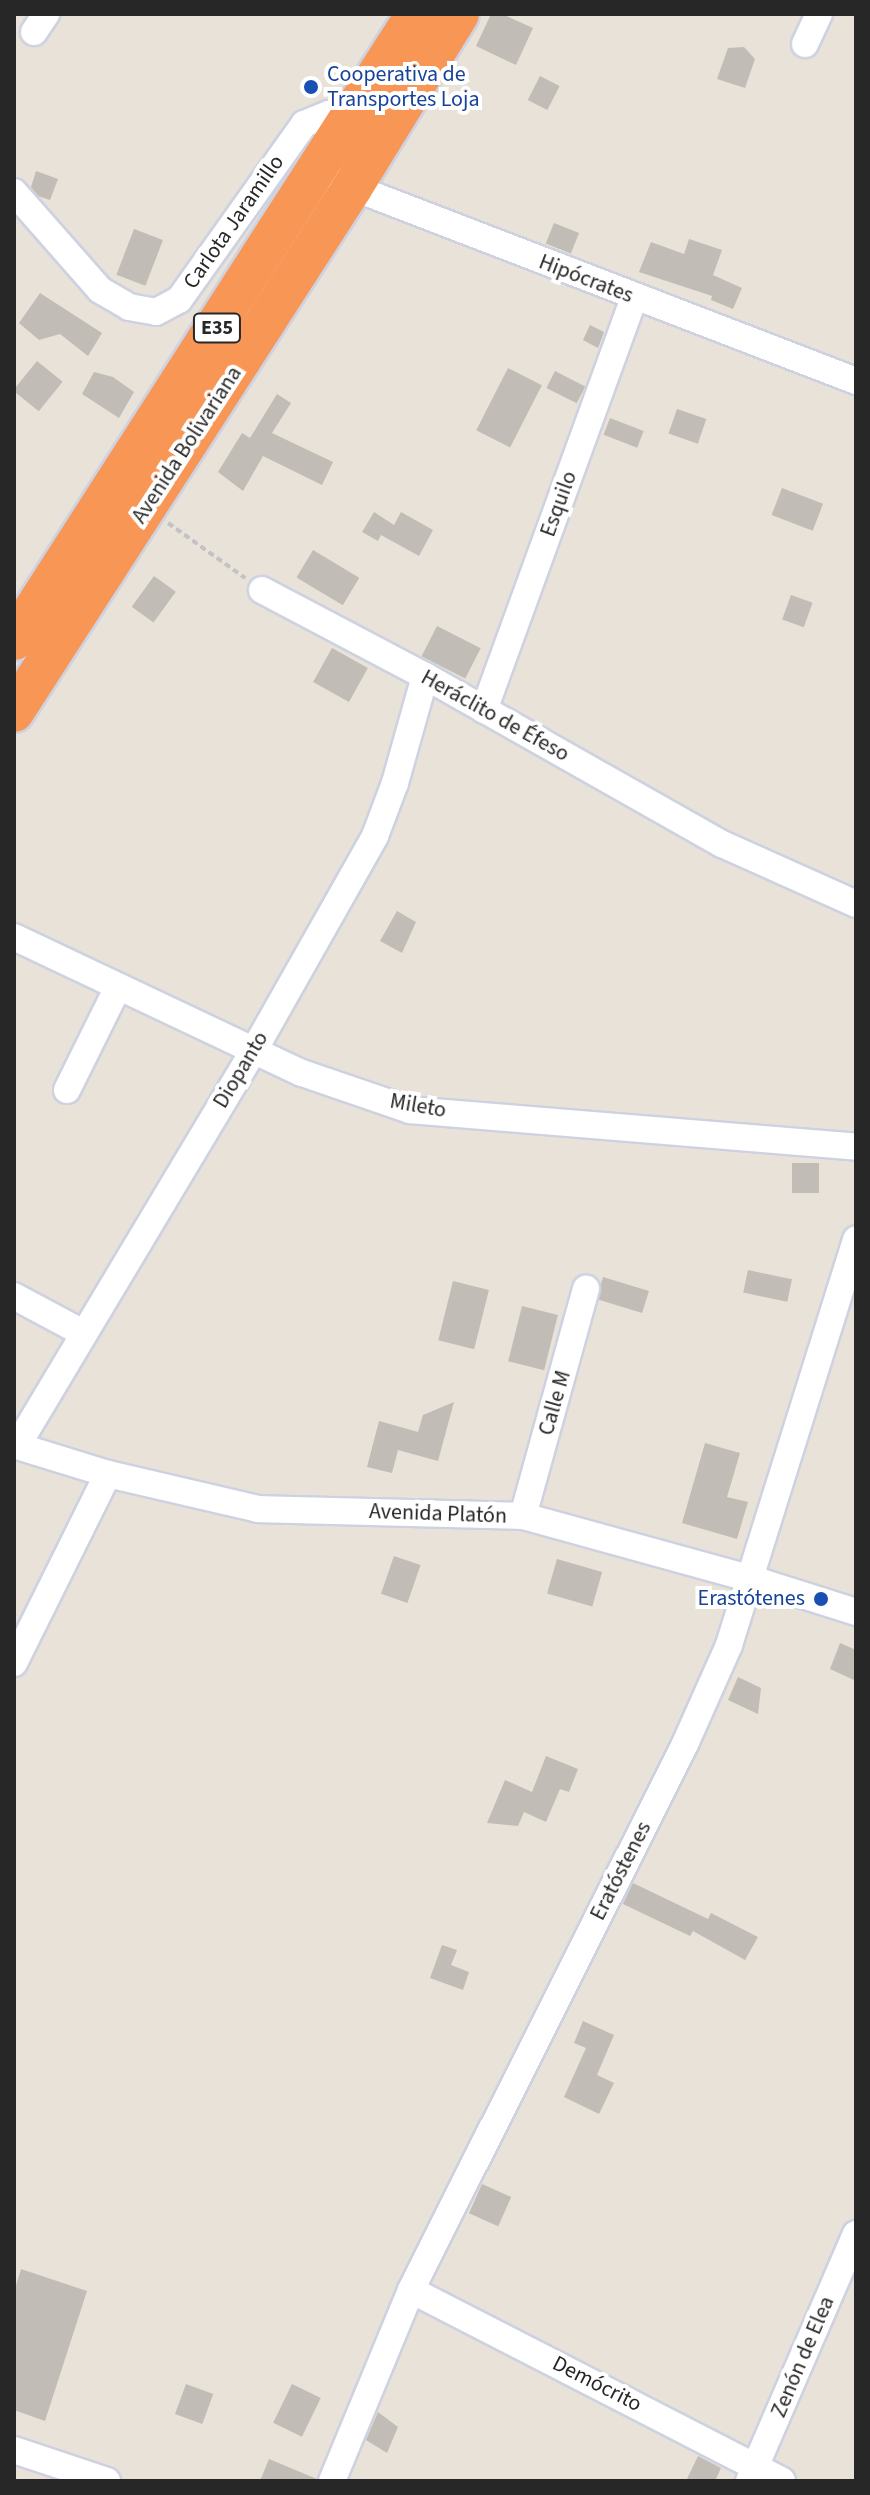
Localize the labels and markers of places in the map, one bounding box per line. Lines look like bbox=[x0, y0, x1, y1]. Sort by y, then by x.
place label: Cooperativa de Transportes Loja bbox=[327, 61, 480, 112]
marker: Cooperativa de Transportes Loja bbox=[302, 78, 320, 96]
place label: Erastótenes bbox=[698, 1586, 805, 1612]
marker: Erastótenes bbox=[812, 1590, 830, 1608]

